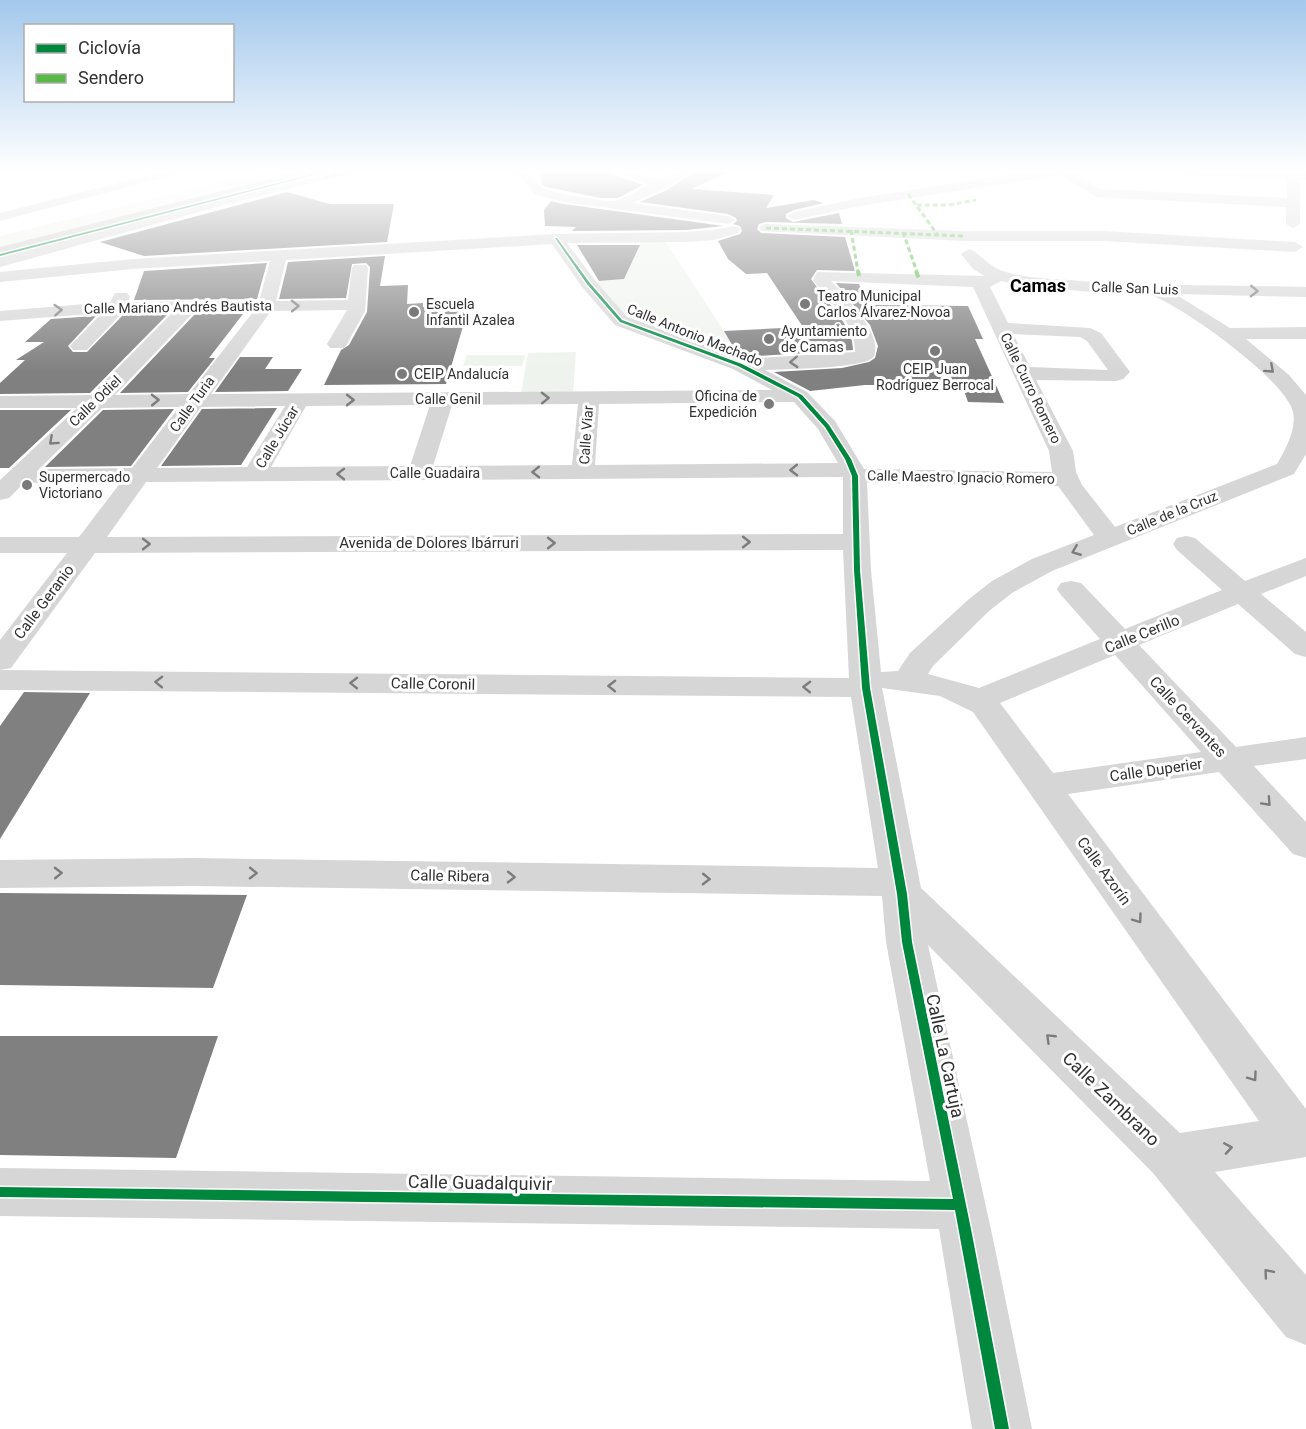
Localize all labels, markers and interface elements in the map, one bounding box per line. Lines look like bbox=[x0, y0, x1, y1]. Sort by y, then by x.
legend bbox=[24, 24, 234, 102]
text: Ciclovía bbox=[78, 37, 141, 58]
text: Sendero bbox=[78, 67, 144, 88]
district label: Camas bbox=[1010, 275, 1066, 296]
street label: Calle San Luis bbox=[1091, 278, 1179, 298]
one-way arrow bbox=[1249, 284, 1258, 297]
place label: Teatro Municipal Carlos Álvarez-Novoa bbox=[817, 288, 950, 320]
place label: Escuela Infantil Azalea bbox=[426, 296, 515, 328]
street label: Calle Mariano Andrés Bautista bbox=[84, 297, 272, 317]
marker: Teatro Municipal Carlos Álvarez-Novoa bbox=[798, 297, 812, 311]
one-way arrow bbox=[291, 300, 300, 312]
street label: Calle Antonio Machado bbox=[625, 300, 765, 370]
one-way arrow bbox=[54, 304, 63, 317]
marker: Escuela Infantil Azalea bbox=[407, 305, 421, 319]
place label: Ayuntamiento de Camas bbox=[781, 323, 867, 355]
street label: Calle Curro Romero bbox=[997, 330, 1065, 446]
marker: Ayuntamiento de Camas bbox=[762, 332, 776, 346]
marker: CEIP Juan Rodríguez Berrocal bbox=[928, 344, 942, 358]
one-way arrow bbox=[790, 356, 799, 369]
place label: CEIP Juan Rodríguez Berrocal bbox=[876, 361, 994, 393]
one-way arrow bbox=[1264, 362, 1274, 373]
place label: CEIP Andalucía bbox=[414, 366, 509, 382]
marker: CEIP Andalucía bbox=[395, 367, 409, 381]
street label: Calle Odiel bbox=[66, 372, 124, 430]
street label: Calle Turia bbox=[166, 373, 218, 435]
place label: Oficina de Expedición bbox=[689, 388, 757, 420]
street label: Calle Genil bbox=[415, 391, 481, 407]
one-way arrow bbox=[541, 392, 550, 404]
one-way arrow bbox=[151, 394, 160, 407]
one-way arrow bbox=[346, 394, 355, 406]
marker: Oficina de Expedición bbox=[762, 397, 776, 411]
street label: Calle Júcar bbox=[252, 403, 302, 471]
street label: Calle Viar bbox=[576, 405, 596, 465]
one-way arrow bbox=[50, 433, 61, 444]
one-way arrow bbox=[790, 464, 799, 476]
street label: Calle Guadaira bbox=[390, 465, 480, 481]
one-way arrow bbox=[532, 466, 541, 479]
street label: Calle Maestro Ignacio Romero bbox=[867, 467, 1055, 487]
one-way arrow bbox=[337, 468, 346, 480]
place label: Supermercado Victoriano bbox=[39, 469, 130, 501]
marker: Supermercado Victoriano bbox=[20, 478, 34, 492]
street label: Calle de la Cruz bbox=[1124, 488, 1220, 538]
street label: Avenida de Dolores Ibárruri bbox=[339, 534, 519, 552]
one-way arrow bbox=[742, 536, 751, 548]
one-way arrow bbox=[547, 537, 556, 549]
one-way arrow bbox=[142, 538, 151, 550]
one-way arrow bbox=[1071, 544, 1082, 556]
street label: Calle Geranio bbox=[10, 561, 78, 643]
street label: Calle Cerillo bbox=[1102, 611, 1182, 657]
street label: Calle Cervantes bbox=[1146, 673, 1230, 761]
street label: Calle Coronil bbox=[391, 674, 475, 694]
one-way arrow bbox=[155, 675, 164, 688]
one-way arrow bbox=[350, 677, 359, 689]
one-way arrow bbox=[608, 680, 617, 692]
one-way arrow bbox=[803, 681, 812, 694]
street label: Calle Duperier bbox=[1109, 755, 1203, 785]
one-way arrow bbox=[1259, 795, 1270, 806]
street label: Calle Azorín bbox=[1073, 833, 1135, 909]
street label: Calle Ribera bbox=[410, 866, 490, 886]
one-way arrow bbox=[54, 867, 63, 880]
one-way arrow bbox=[249, 867, 258, 879]
one-way arrow bbox=[507, 871, 516, 883]
one-way arrow bbox=[702, 873, 711, 886]
one-way arrow bbox=[1131, 912, 1142, 923]
street label: Calle La Cartuja bbox=[922, 992, 969, 1120]
one-way arrow bbox=[1046, 1035, 1057, 1046]
street label: Calle Zambrano bbox=[1059, 1047, 1164, 1150]
one-way arrow bbox=[1246, 1070, 1257, 1081]
one-way arrow bbox=[1223, 1142, 1233, 1155]
street label: Calle Guadalquivir bbox=[408, 1171, 552, 1194]
one-way arrow bbox=[1264, 1269, 1275, 1280]

